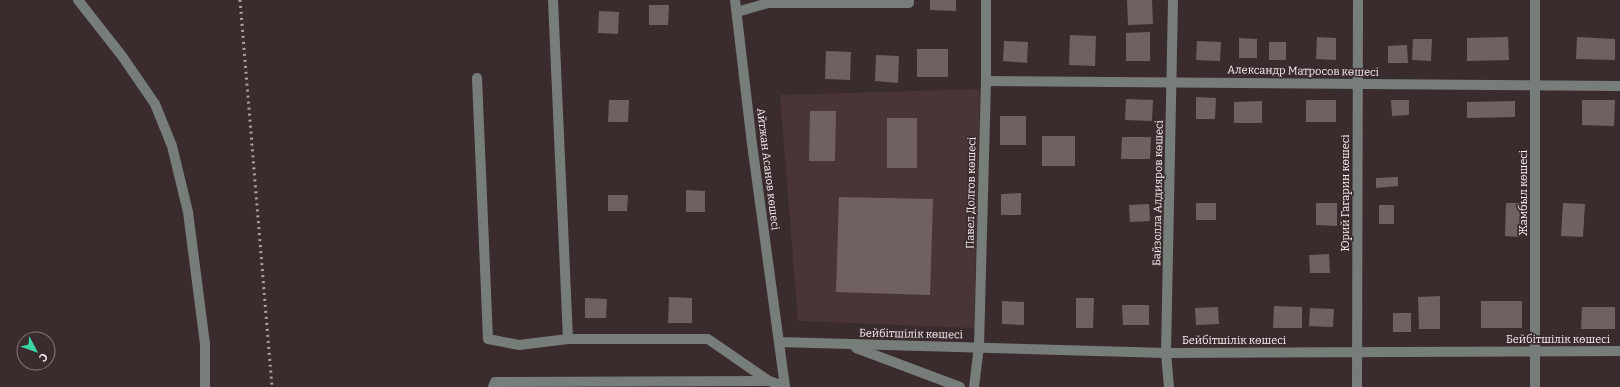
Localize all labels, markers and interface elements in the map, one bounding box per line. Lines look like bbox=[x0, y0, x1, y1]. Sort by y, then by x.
street label: Александр Матросов көшесі bbox=[1227, 63, 1380, 79]
street label: Айтжан Асанов көшесі bbox=[754, 107, 782, 232]
street label: Байзолла Алдияров көшесі bbox=[1150, 119, 1166, 266]
street label: Юрий Гагарин көшесі bbox=[1339, 134, 1352, 252]
street label: Павел Долгов көшесі bbox=[964, 136, 978, 249]
street label: Жамбыл көшесі bbox=[1517, 149, 1530, 236]
street label: Бейбітшілік көшесі bbox=[859, 327, 964, 341]
north arrow bbox=[16, 331, 56, 371]
street label: Бейбітшілік көшесі bbox=[1506, 333, 1611, 346]
street label: Бейбітшілік көшесі bbox=[1182, 334, 1287, 347]
text: С bbox=[36, 350, 50, 364]

